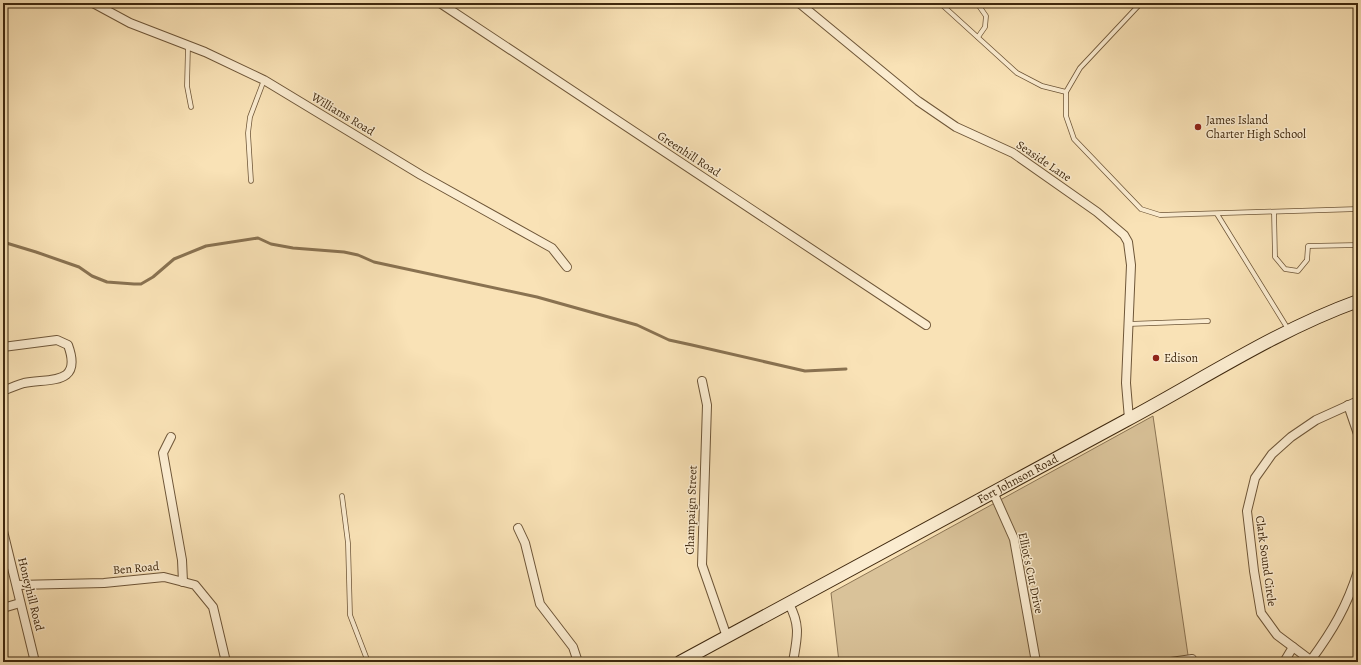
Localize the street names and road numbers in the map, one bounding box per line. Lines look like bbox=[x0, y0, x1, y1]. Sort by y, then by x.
street label: Williams Road bbox=[308, 88, 378, 139]
street label: Greenhill Road bbox=[654, 128, 724, 181]
street label: Seaside Lane bbox=[1013, 137, 1075, 185]
street label: Fort Johnson Road bbox=[974, 450, 1061, 507]
street label: Champaign Street bbox=[681, 465, 701, 555]
street label: Clark Sound Circle bbox=[1252, 515, 1280, 607]
street label: Elliot's Cut Drive bbox=[1015, 531, 1047, 615]
street label: Honeyhill Road bbox=[14, 556, 48, 633]
street label: Ben Road bbox=[112, 558, 160, 578]

